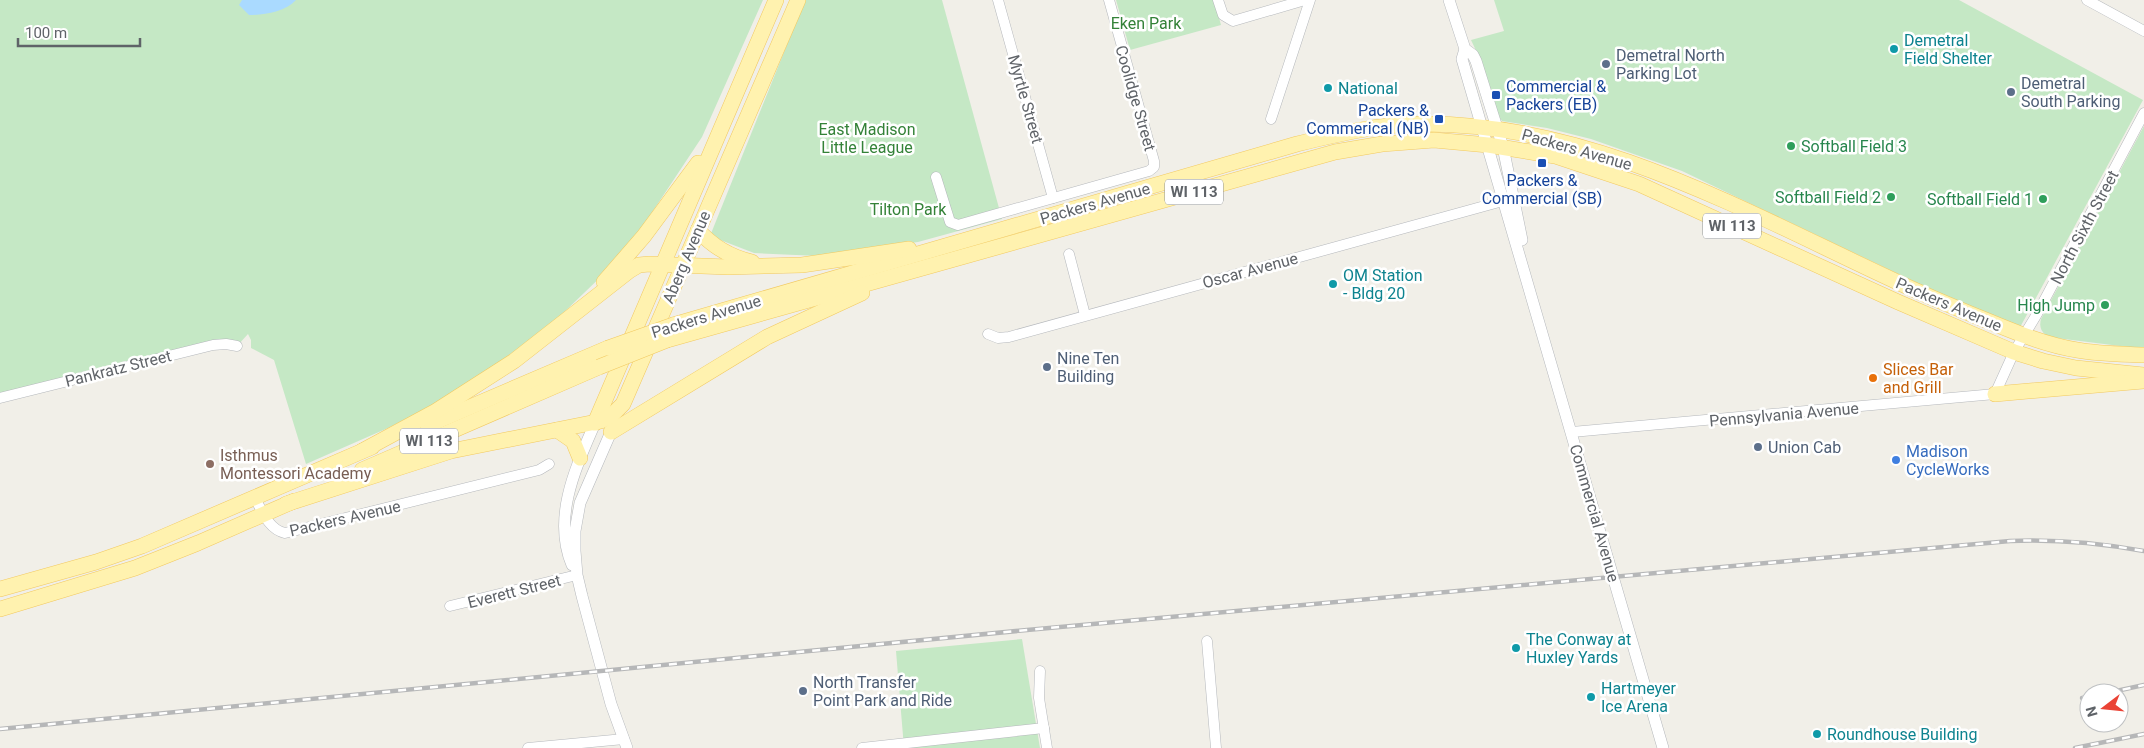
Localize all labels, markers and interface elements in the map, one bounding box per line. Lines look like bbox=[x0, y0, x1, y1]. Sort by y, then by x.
park label: Eken Park bbox=[1111, 14, 1182, 33]
scale bar bbox=[18, 15, 140, 47]
text: 100 m bbox=[25, 24, 67, 42]
place label: Demetral Field Shelter bbox=[1904, 31, 1993, 68]
street label: Coolidge Street bbox=[1111, 43, 1160, 153]
marker: Demetral Field Shelter bbox=[1888, 43, 1900, 55]
place label: Demetral North Parking Lot bbox=[1616, 46, 1725, 83]
street label: Myrtle Street bbox=[1004, 53, 1047, 146]
marker: Demetral North Parking Lot bbox=[1600, 58, 1612, 70]
place label: Demetral South Parking bbox=[2021, 74, 2120, 111]
place label: Commercial & Packers (EB) bbox=[1506, 77, 1606, 114]
place label: National bbox=[1338, 79, 1398, 98]
marker: National bbox=[1322, 82, 1334, 94]
marker: Demetral South Parking bbox=[2005, 86, 2017, 98]
marker: Commercial & Packers (EB) bbox=[1490, 89, 1502, 101]
place label: Packers & Commerical (NB) bbox=[1306, 101, 1429, 138]
marker: Packers & Commerical (NB) bbox=[1433, 113, 1445, 125]
park label: East Madison Little League bbox=[818, 120, 916, 157]
street label: Packers Avenue bbox=[1520, 125, 1634, 174]
place label: Softball Field 3 bbox=[1801, 137, 1907, 156]
marker: Softball Field 3 bbox=[1785, 140, 1797, 152]
marker: Packers & Commercial (SB) bbox=[1536, 157, 1548, 169]
street label: North Sixth Street bbox=[2046, 167, 2122, 287]
place label: Packers & Commercial (SB) bbox=[1482, 171, 1602, 208]
street label: Packers Avenue bbox=[1038, 179, 1152, 228]
road number: WI 113 bbox=[1165, 180, 1223, 204]
place label: Softball Field 2 bbox=[1775, 188, 1881, 207]
place label: Softball Field 1 bbox=[1927, 190, 2033, 209]
marker: Softball Field 2 bbox=[1885, 191, 1897, 203]
marker: Softball Field 1 bbox=[2037, 193, 2049, 205]
park label: Tilton Park bbox=[870, 200, 947, 219]
street label: Aberg Avenue bbox=[658, 208, 714, 306]
road number: WI 113 bbox=[1703, 214, 1761, 238]
street label: Oscar Avenue bbox=[1200, 249, 1300, 292]
place label: OM Station - Bldg 20 bbox=[1343, 266, 1422, 303]
street label: Packers Avenue bbox=[1893, 274, 2005, 335]
marker: OM Station - Bldg 20 bbox=[1327, 278, 1339, 290]
street label: Packers Avenue bbox=[649, 291, 763, 342]
place label: High Jump bbox=[2017, 296, 2095, 315]
marker: High Jump bbox=[2099, 299, 2111, 311]
street label: Pankratz Street bbox=[63, 346, 173, 391]
place label: Nine Ten Building bbox=[1057, 349, 1119, 386]
place label: Slices Bar and Grill bbox=[1883, 360, 1954, 397]
marker: Nine Ten Building bbox=[1041, 361, 1053, 373]
marker: Slices Bar and Grill bbox=[1867, 372, 1879, 384]
street label: Pennsylvania Avenue bbox=[1709, 399, 1860, 430]
road number: WI 113 bbox=[400, 428, 458, 454]
place label: Union Cab bbox=[1768, 438, 1841, 457]
marker: Union Cab bbox=[1752, 441, 1764, 453]
street label: Commercial Avenue bbox=[1566, 442, 1623, 584]
place label: Madison CycleWorks bbox=[1906, 442, 1990, 479]
place label: Isthmus Montessori Academy bbox=[220, 446, 372, 483]
marker: Madison CycleWorks bbox=[1890, 454, 1902, 466]
marker: Isthmus Montessori Academy bbox=[204, 458, 216, 470]
street label: Packers Avenue bbox=[288, 496, 403, 541]
street label: Everett Street bbox=[466, 571, 563, 612]
place label: The Conway at Huxley Yards bbox=[1526, 630, 1631, 667]
marker: The Conway at Huxley Yards bbox=[1510, 642, 1522, 654]
place label: North Transfer Point Park and Ride bbox=[813, 673, 952, 710]
place label: Hartmeyer Ice Arena bbox=[1601, 679, 1677, 716]
north arrow bbox=[2079, 683, 2129, 733]
marker: North Transfer Point Park and Ride bbox=[797, 685, 809, 697]
marker: Hartmeyer Ice Arena bbox=[1585, 691, 1597, 703]
text: N bbox=[2082, 705, 2101, 719]
place label: Roundhouse Building bbox=[1827, 725, 1977, 744]
marker: Roundhouse Building bbox=[1811, 728, 1823, 740]

